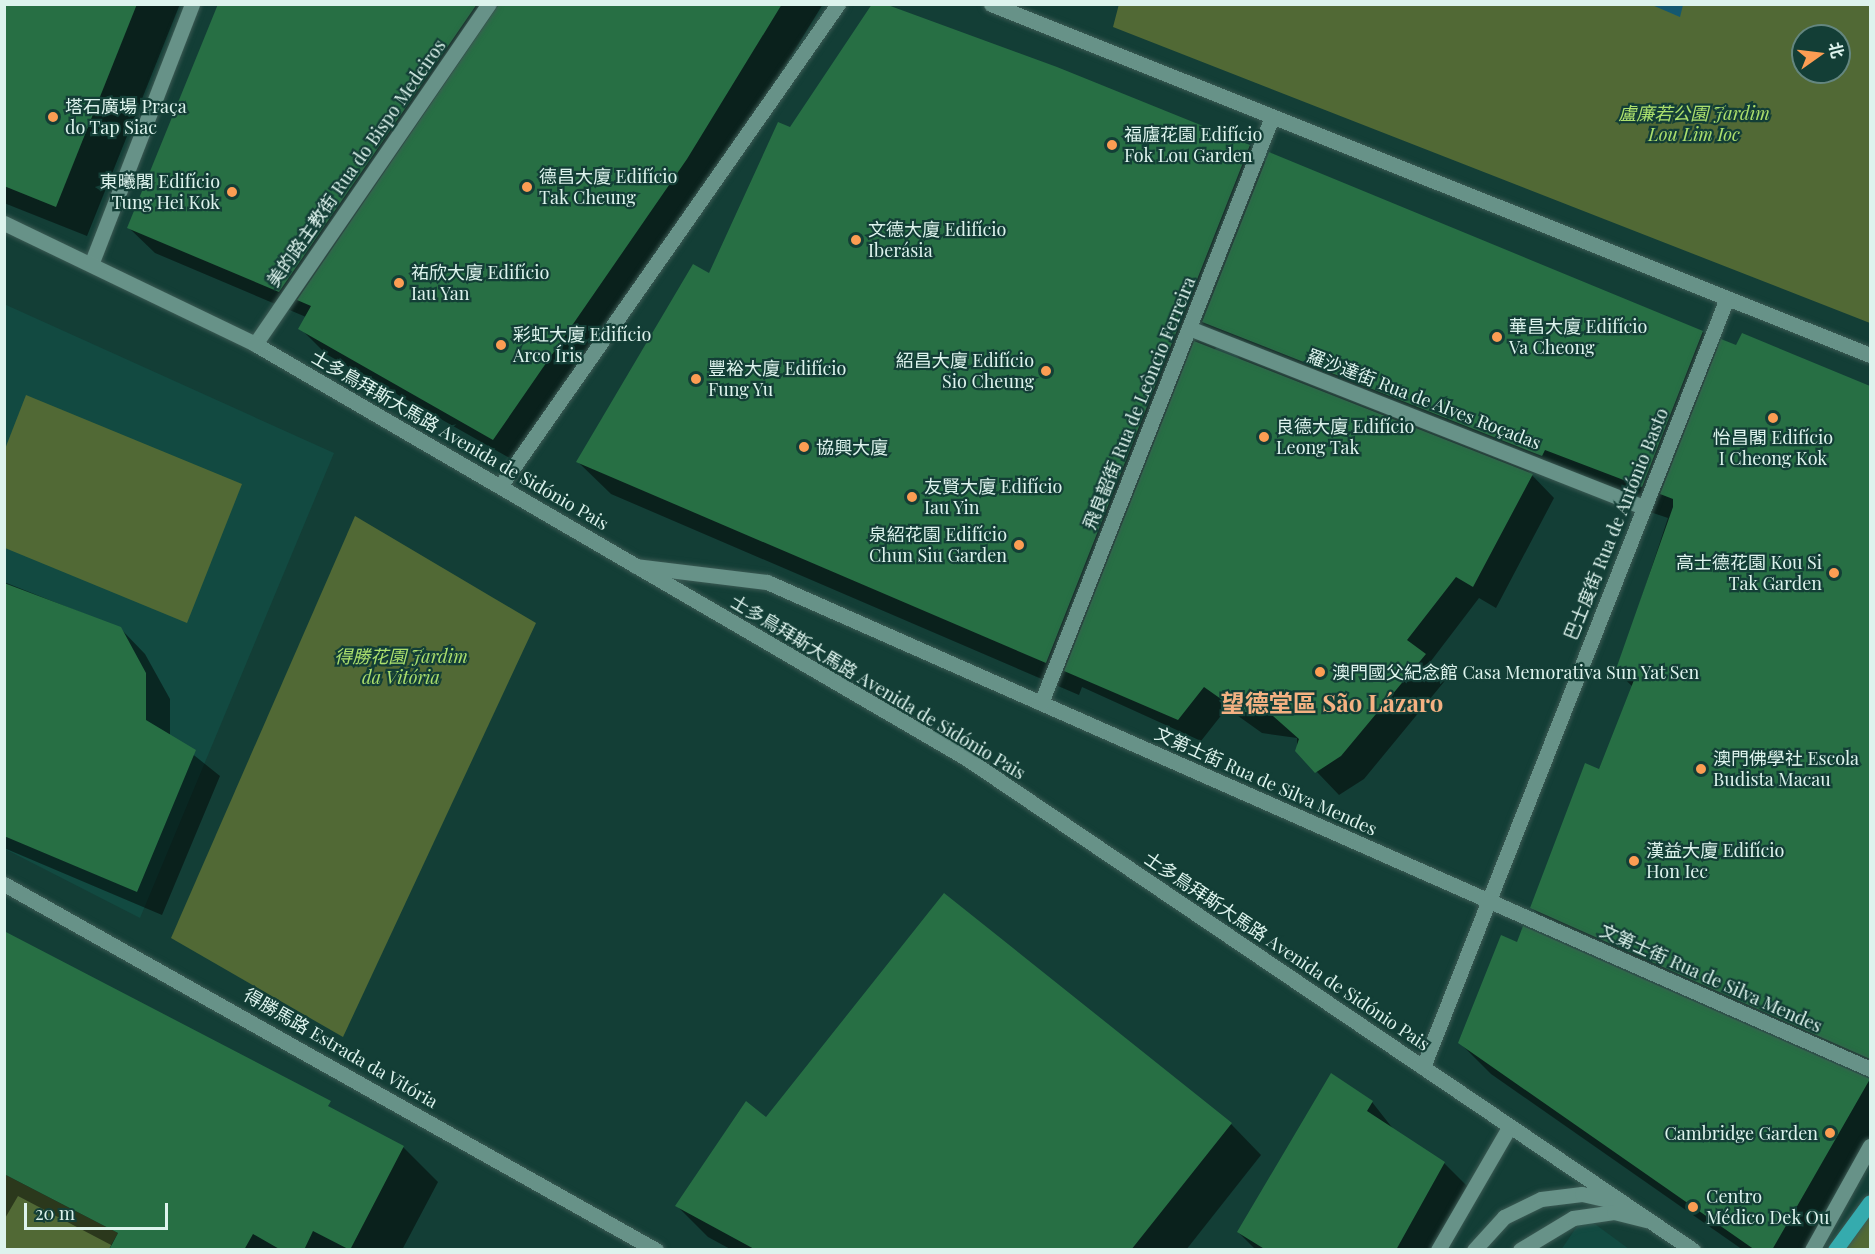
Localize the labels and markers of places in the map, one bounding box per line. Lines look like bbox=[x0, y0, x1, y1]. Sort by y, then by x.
place label: 塔石廣場 Praça do Tap Siac bbox=[65, 96, 187, 138]
marker: 塔石廣場 Praça do Tap Siac bbox=[46, 110, 60, 124]
place label: 福廬花園 Edifício Fok Lou Garden bbox=[1124, 124, 1262, 166]
marker: 福廬花園 Edifício Fok Lou Garden bbox=[1105, 138, 1119, 152]
place label: 德昌大廈 Edifício Tak Cheung bbox=[539, 166, 677, 208]
place label: 東曦閣 Edifício Tung Hei Kok bbox=[100, 171, 220, 213]
marker: 德昌大廈 Edifício Tak Cheung bbox=[520, 180, 534, 194]
marker: 東曦閣 Edifício Tung Hei Kok bbox=[225, 185, 239, 199]
place label: 文德大廈 Edifício Iberásia bbox=[868, 219, 1006, 262]
marker: 文德大廈 Edifício Iberásia bbox=[849, 233, 863, 247]
place label: 祐欣大廈 Edifício Iau Yan bbox=[411, 262, 549, 304]
marker: 祐欣大廈 Edifício Iau Yan bbox=[392, 276, 406, 290]
place label: 華昌大廈 Edifício Va Cheong bbox=[1509, 316, 1647, 358]
place label: 彩虹大廈 Edifício Arco Íris bbox=[513, 324, 651, 366]
marker: 華昌大廈 Edifício Va Cheong bbox=[1490, 330, 1504, 344]
marker: 彩虹大廈 Edifício Arco Íris bbox=[494, 338, 508, 352]
place label: 紹昌大廈 Edifício Sio Cheung bbox=[896, 350, 1034, 392]
place label: 豐裕大廈 Edifício Fung Yu bbox=[708, 358, 846, 400]
marker: 紹昌大廈 Edifício Sio Cheung bbox=[1039, 364, 1053, 378]
marker: 豐裕大廈 Edifício Fung Yu bbox=[689, 372, 703, 386]
marker: 怡昌閣 Edifício I Cheong Kok bbox=[1766, 411, 1780, 425]
place label: 良德大廈 Edifício Leong Tak bbox=[1276, 416, 1414, 458]
place label: 怡昌閣 Edifício I Cheong Kok bbox=[1713, 427, 1833, 470]
marker: 良德大廈 Edifício Leong Tak bbox=[1257, 430, 1271, 444]
place label: 協興大廈 bbox=[816, 436, 888, 458]
marker: 協興大廈 bbox=[797, 440, 811, 454]
place label: 友賢大廈 Edifício Iau Yin bbox=[924, 476, 1062, 518]
marker: 友賢大廈 Edifício Iau Yin bbox=[905, 490, 919, 504]
place label: 泉紹花園 Edifício Chun Siu Garden bbox=[869, 524, 1007, 566]
marker: 泉紹花園 Edifício Chun Siu Garden bbox=[1012, 538, 1026, 552]
place label: 高士德花園 Kou Si Tak Garden bbox=[1676, 552, 1822, 594]
marker: 高士德花園 Kou Si Tak Garden bbox=[1827, 566, 1841, 580]
place label: 澳門國父紀念館 Casa Memorativa Sun Yat Sen bbox=[1332, 661, 1701, 683]
marker: 澳門國父紀念館 Casa Memorativa Sun Yat Sen bbox=[1313, 665, 1327, 679]
place label: 澳門佛學社 Escola Budista Macau bbox=[1713, 748, 1859, 790]
marker: 澳門佛學社 Escola Budista Macau bbox=[1694, 762, 1708, 776]
place label: 漢益大廈 Edifício Hon Iec bbox=[1646, 840, 1784, 882]
marker: 漢益大廈 Edifício Hon Iec bbox=[1627, 854, 1641, 868]
place label: Cambridge Garden bbox=[1664, 1122, 1818, 1144]
marker: Cambridge Garden bbox=[1823, 1126, 1837, 1140]
place label: Centro Médico Dek Ou bbox=[1706, 1186, 1830, 1228]
marker: Centro Médico Dek Ou bbox=[1684, 1198, 1702, 1216]

